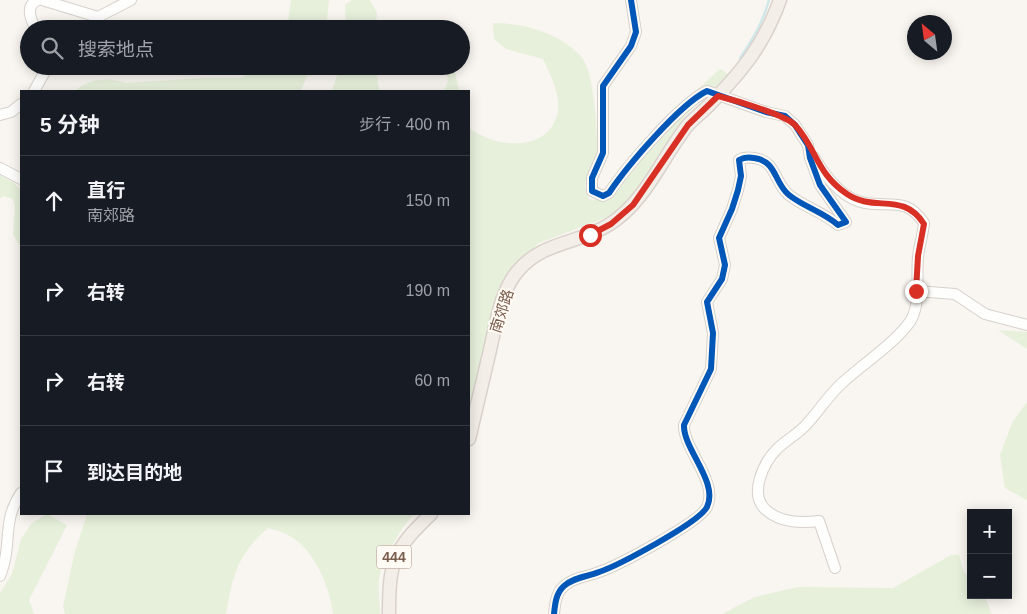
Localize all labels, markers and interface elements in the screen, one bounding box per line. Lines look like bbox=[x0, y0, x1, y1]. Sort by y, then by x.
north arrow bbox=[907, 15, 952, 60]
search box bbox=[20, 20, 470, 75]
icon: search bbox=[38, 34, 66, 62]
text: 搜索地点 bbox=[78, 39, 154, 60]
text: 5 分钟 bbox=[40, 113, 100, 136]
text: 步行 · 400 m bbox=[359, 116, 450, 133]
text: 直行 bbox=[87, 180, 125, 201]
icon: ahead bbox=[40, 187, 68, 215]
text: 150 m bbox=[406, 192, 450, 209]
text: 南郊路 bbox=[87, 207, 135, 224]
route start bbox=[579, 224, 602, 247]
icon: right bbox=[40, 277, 68, 305]
route end bbox=[905, 280, 928, 303]
text: 右转 bbox=[87, 282, 125, 303]
text: 190 m bbox=[406, 282, 450, 299]
street label: 南郊路 bbox=[486, 287, 517, 335]
icon: right bbox=[40, 367, 68, 395]
text: 右转 bbox=[87, 372, 125, 393]
text: 60 m bbox=[414, 372, 450, 389]
icon: arrive bbox=[40, 457, 68, 485]
text: 到达目的地 bbox=[87, 462, 182, 483]
map controls bbox=[967, 509, 1012, 599]
button: + bbox=[967, 509, 1012, 554]
road number: 444 bbox=[376, 546, 412, 568]
button: − bbox=[967, 554, 1012, 599]

